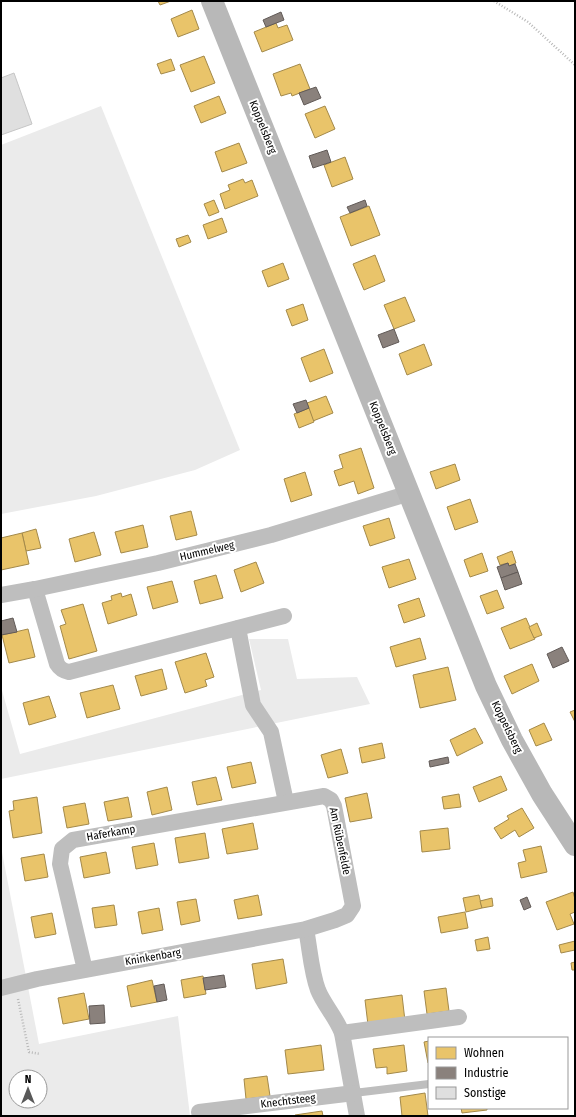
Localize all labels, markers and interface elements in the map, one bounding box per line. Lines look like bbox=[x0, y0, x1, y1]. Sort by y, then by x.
street label: Koppelsberg bbox=[246, 98, 280, 156]
street label: Koppelsberg bbox=[366, 399, 400, 457]
street label: Hummelweg bbox=[179, 538, 236, 564]
street label: Koppelsberg bbox=[489, 699, 526, 756]
street label: Am Rübenfelde bbox=[327, 806, 353, 876]
street label: Haferkamp bbox=[86, 822, 137, 844]
street label: Kninkenbarg bbox=[124, 946, 183, 968]
legend bbox=[428, 1037, 568, 1109]
text: Wohnen bbox=[464, 1046, 504, 1060]
text: Industrie bbox=[464, 1066, 508, 1080]
north arrow bbox=[8, 1069, 48, 1109]
text: N bbox=[25, 1073, 31, 1086]
text: Sonstige bbox=[464, 1086, 506, 1100]
street label: Knechtsteeg bbox=[260, 1091, 317, 1111]

